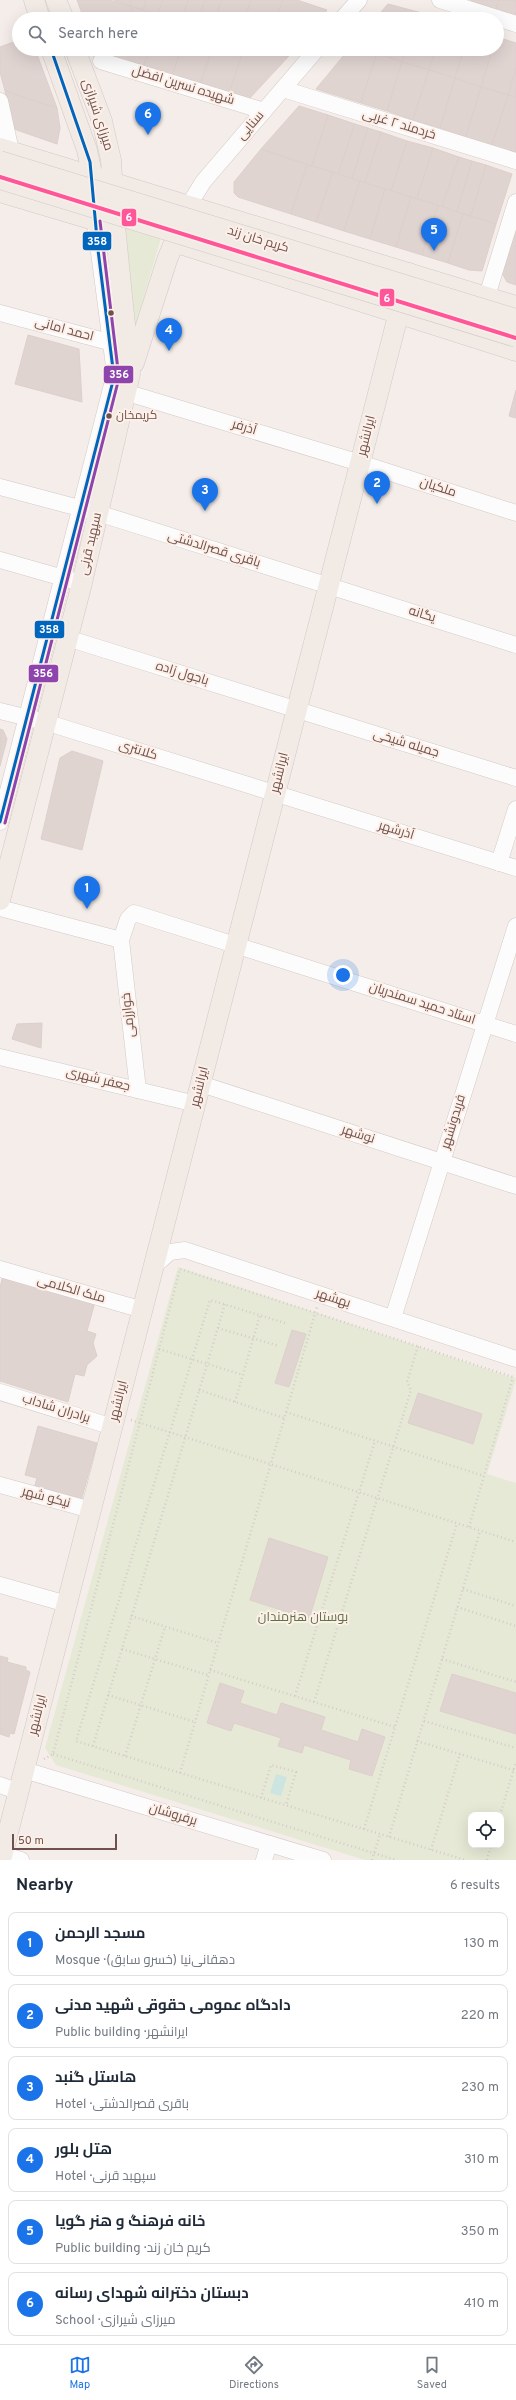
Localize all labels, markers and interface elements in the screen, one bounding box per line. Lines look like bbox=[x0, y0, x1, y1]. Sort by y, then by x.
search box bbox=[12, 12, 504, 56]
icon: search bbox=[26, 23, 48, 45]
text: Search here bbox=[58, 25, 138, 44]
street label: شهیده نسرین افضل bbox=[130, 63, 236, 109]
street label: میرزای شیرازی bbox=[78, 77, 116, 153]
pin: 6 bbox=[135, 102, 161, 135]
street label: خردمند ۲ غربی bbox=[360, 106, 438, 144]
street label: سنایی bbox=[234, 108, 268, 144]
line badge: 6 bbox=[121, 208, 137, 227]
text: 6 bbox=[126, 211, 133, 225]
pin: 5 bbox=[421, 218, 447, 251]
street label: کریم خان زند bbox=[225, 223, 291, 257]
line badge: 358 bbox=[82, 231, 112, 251]
text: 358 bbox=[87, 235, 107, 249]
line badge: 6 bbox=[379, 288, 395, 307]
text: 6 bbox=[384, 292, 391, 306]
unlabelled marker bbox=[106, 308, 116, 318]
street label: احمد امانی bbox=[33, 314, 95, 346]
pin: 4 bbox=[156, 318, 182, 351]
line badge: 356 bbox=[103, 365, 134, 384]
text: 356 bbox=[109, 368, 129, 382]
place label: کریمخان bbox=[116, 408, 157, 424]
marker: کریمخان bbox=[104, 411, 114, 421]
street label: ایرانشهر bbox=[354, 414, 380, 459]
street label: آذرفر bbox=[229, 415, 259, 439]
pin: 2 bbox=[364, 471, 390, 504]
street label: ملکیان bbox=[418, 475, 458, 501]
pin: 3 bbox=[192, 478, 218, 511]
street label: سپهبد قرنی bbox=[76, 511, 106, 577]
street label: باقری قصرالدشتی bbox=[166, 528, 262, 572]
street label: یگانه bbox=[407, 603, 438, 627]
line badge: 358 bbox=[34, 620, 65, 639]
text: 358 bbox=[39, 623, 59, 637]
street label: باجول زاده bbox=[154, 658, 210, 690]
line badge: 356 bbox=[28, 664, 59, 683]
text: 356 bbox=[33, 667, 53, 681]
street label: جمیله شیخی bbox=[371, 726, 441, 762]
street label: کلانتری bbox=[117, 738, 159, 764]
street label: ایرانشهر bbox=[267, 751, 293, 796]
street label: آذرشهر bbox=[375, 817, 417, 844]
pin: 1 bbox=[74, 876, 100, 909]
your location bbox=[333, 965, 353, 985]
street label: استاد حمید سمندریان bbox=[367, 979, 477, 1029]
street label: خوارزمی bbox=[119, 992, 139, 1038]
street label: جعفر شهری bbox=[64, 1064, 132, 1096]
street label: ایرانشهر bbox=[187, 1065, 213, 1110]
street label: فریدونشهر bbox=[438, 1093, 470, 1152]
street label: نوشهر bbox=[338, 1122, 377, 1148]
street label: ملک الکلامی bbox=[35, 1273, 107, 1307]
street label: بهشهر bbox=[313, 1286, 352, 1312]
street label: ایرانشهر bbox=[106, 1379, 132, 1424]
street label: برادران شاداب bbox=[20, 1391, 92, 1427]
street label: نیکو شهر bbox=[19, 1484, 72, 1512]
park label: بوستان هنرمندان bbox=[258, 1610, 348, 1626]
street label: ایرانشهر bbox=[25, 1693, 51, 1738]
street label: برفروشان bbox=[147, 1800, 199, 1830]
map controls bbox=[468, 1812, 504, 1848]
button: locate bbox=[468, 1812, 504, 1848]
scale bar bbox=[12, 1832, 117, 1851]
text: 50 m bbox=[18, 1834, 44, 1848]
text: Nearby bbox=[16, 1875, 73, 1897]
text: 6 results bbox=[450, 1878, 500, 1894]
text: مسجد الرحمن bbox=[55, 1925, 145, 1944]
text: 1 bbox=[27, 1936, 33, 1952]
text: 130 m bbox=[464, 1936, 499, 1952]
text: Mosque · دهقانی‌نیا (خسرو سابق) bbox=[55, 1953, 235, 1969]
text: دادگاه عمومی حقوقی شهید مدنی bbox=[55, 1997, 291, 2016]
text: 2 bbox=[26, 2008, 34, 2024]
text: 220 m bbox=[461, 2008, 499, 2024]
text: Public building · ایرانشهر bbox=[55, 2025, 188, 2041]
text: هاستل گنبد bbox=[55, 2069, 136, 2088]
text: 3 bbox=[26, 2080, 34, 2096]
text: 230 m bbox=[461, 2080, 499, 2096]
text: Hotel · باقری قصرالدشتی bbox=[55, 2097, 189, 2113]
text: هتل بلور bbox=[55, 2141, 112, 2160]
text: 4 bbox=[26, 2152, 34, 2168]
text: 310 m bbox=[464, 2152, 499, 2168]
text: Hotel · سپهبد قرنی bbox=[55, 2169, 156, 2185]
text: خانه فرهنگ و هنر گویا bbox=[55, 2213, 205, 2232]
text: 5 bbox=[26, 2224, 34, 2240]
text: 350 m bbox=[461, 2224, 499, 2240]
text: Public building · کریم خان زند bbox=[55, 2241, 211, 2257]
text: دبستان دخترانه شهدای رسانه bbox=[55, 2285, 249, 2304]
text: 6 bbox=[26, 2296, 34, 2312]
text: 410 m bbox=[464, 2296, 499, 2312]
text: School · میرزای شیرازی bbox=[55, 2313, 176, 2329]
tab: Map bbox=[69, 2354, 91, 2392]
tab: Directions bbox=[229, 2354, 279, 2392]
tab: Saved bbox=[417, 2354, 447, 2392]

